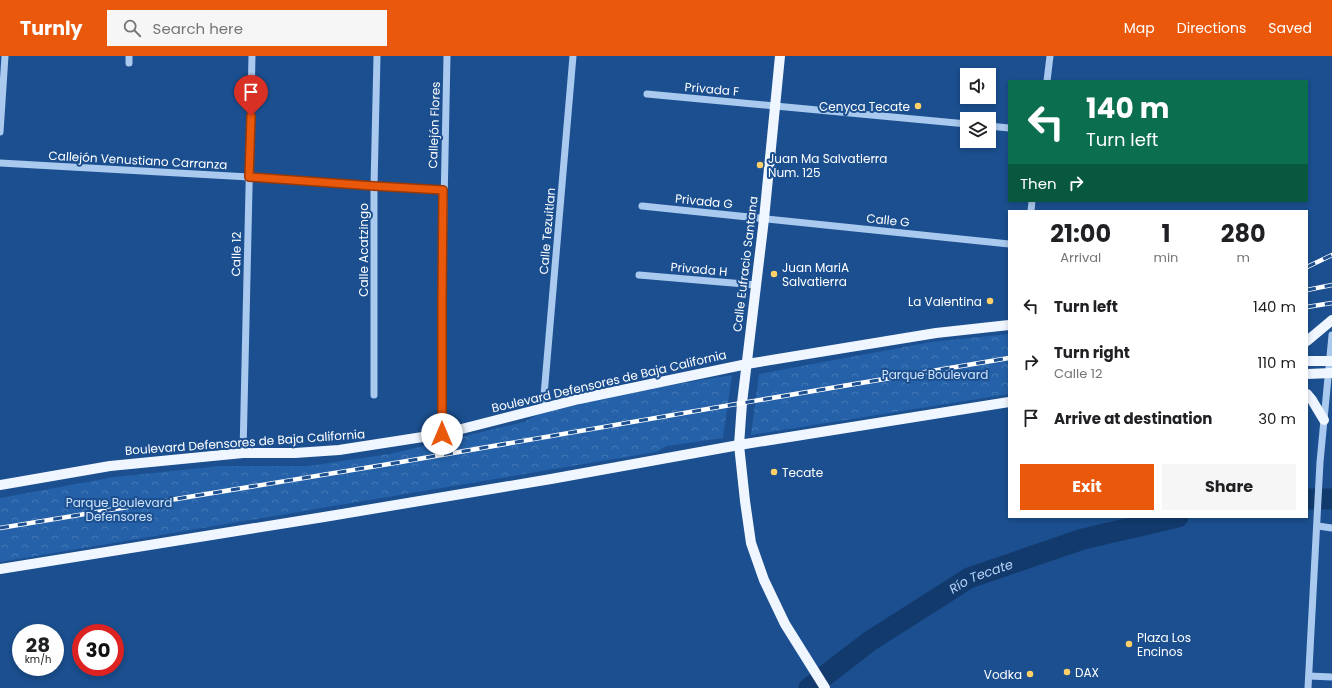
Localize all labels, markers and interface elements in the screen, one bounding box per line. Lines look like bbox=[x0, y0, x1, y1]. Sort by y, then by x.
search box bbox=[107, 10, 387, 46]
text: Turnly bbox=[20, 15, 83, 42]
icon: search bbox=[121, 17, 143, 39]
text: Search here bbox=[153, 18, 243, 39]
text: Map bbox=[1124, 18, 1155, 38]
text: Directions bbox=[1177, 18, 1246, 38]
text: Saved bbox=[1268, 18, 1312, 38]
map controls bbox=[960, 68, 996, 148]
button: sound bbox=[960, 68, 996, 104]
pin bbox=[234, 75, 268, 116]
street label: Privada F bbox=[684, 78, 740, 100]
icon: arrive bbox=[240, 81, 262, 103]
street label: Callejón Flores bbox=[424, 81, 444, 169]
text: 140 m bbox=[1086, 89, 1169, 128]
icon: left bbox=[1020, 96, 1072, 148]
place label: Cenyca Tecate bbox=[819, 98, 910, 115]
marker: Cenyca Tecate bbox=[913, 101, 923, 111]
button: layers bbox=[960, 112, 996, 148]
text: Turn left bbox=[1086, 127, 1158, 152]
street label: Callejón Venustiano Carranza bbox=[48, 147, 228, 173]
place label: Juan Ma Salvatierra Num. 125 bbox=[768, 150, 887, 181]
marker: Juan Ma Salvatierra Num. 125 bbox=[755, 160, 765, 170]
icon: right bbox=[1065, 172, 1087, 194]
text: Then bbox=[1020, 173, 1057, 194]
street label: Calle Tezuitlan bbox=[535, 187, 559, 275]
street label: Privada G bbox=[674, 190, 734, 212]
street label: Calle Eufracio Santana bbox=[728, 195, 762, 333]
street label: Calle Acatzingo bbox=[355, 203, 372, 297]
street label: Calle G bbox=[866, 209, 910, 231]
text: 21:00 bbox=[1050, 217, 1111, 250]
text: 1 bbox=[1161, 217, 1170, 250]
text: 280 bbox=[1221, 217, 1266, 250]
street label: Calle 12 bbox=[227, 231, 245, 276]
text: Arrival bbox=[1060, 248, 1101, 267]
text: min bbox=[1154, 248, 1178, 267]
text: m bbox=[1237, 248, 1250, 267]
street label: Privada H bbox=[670, 258, 728, 280]
place label: Juan MariA Salvatierra bbox=[782, 259, 849, 290]
marker: Juan MariA Salvatierra bbox=[769, 269, 779, 279]
place label: La Valentina bbox=[908, 293, 982, 310]
icon: left bbox=[1020, 295, 1042, 317]
marker: La Valentina bbox=[985, 296, 995, 306]
text: Turn left bbox=[1054, 296, 1118, 317]
text: 140 m bbox=[1253, 296, 1296, 317]
text: Turn right bbox=[1054, 342, 1130, 363]
street label: Boulevard Defensores de Baja California bbox=[490, 346, 728, 416]
icon: right bbox=[1020, 351, 1042, 373]
text: 110 m bbox=[1258, 352, 1296, 373]
text: Calle 12 bbox=[1054, 364, 1102, 383]
park label: Parque Boulevard bbox=[882, 366, 988, 383]
icon: arrive bbox=[1020, 407, 1042, 429]
text: Arrive at destination bbox=[1054, 408, 1212, 429]
text: 30 m bbox=[1258, 408, 1296, 429]
position arrow bbox=[421, 413, 463, 455]
street label: Boulevard Defensores de Baja California bbox=[124, 425, 366, 459]
place label: Tecate bbox=[782, 464, 823, 481]
button: Exit bbox=[1020, 464, 1154, 510]
button: Share bbox=[1162, 464, 1296, 510]
marker: Tecate bbox=[769, 467, 779, 477]
park label: Parque Boulevard Defensores bbox=[66, 494, 172, 525]
water label: Río Tecate bbox=[945, 554, 1015, 598]
speed limit sign: 30 bbox=[72, 624, 124, 676]
place label: Plaza Los Encinos bbox=[1137, 629, 1191, 660]
text: 28 bbox=[26, 631, 50, 659]
marker: Plaza Los Encinos bbox=[1124, 639, 1134, 649]
text: km/h bbox=[25, 652, 51, 667]
place label: DAX bbox=[1075, 664, 1099, 681]
place label: Vodka bbox=[984, 666, 1022, 683]
marker: DAX bbox=[1062, 667, 1072, 677]
marker: Vodka bbox=[1025, 669, 1035, 679]

